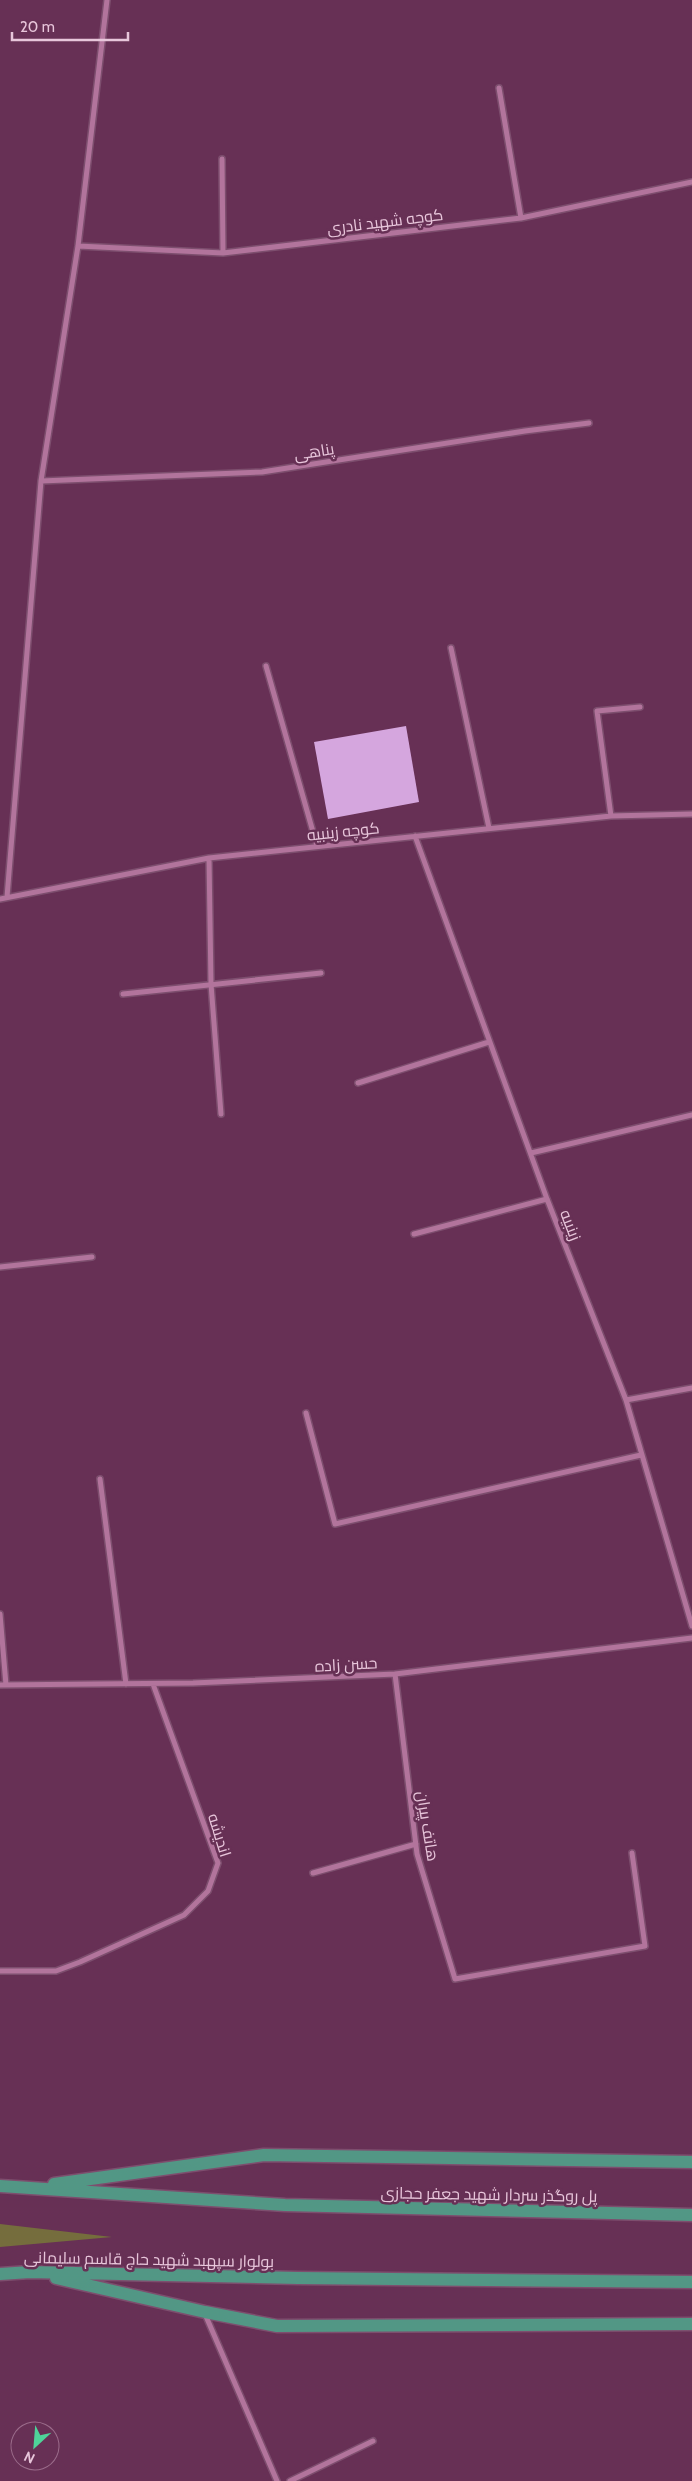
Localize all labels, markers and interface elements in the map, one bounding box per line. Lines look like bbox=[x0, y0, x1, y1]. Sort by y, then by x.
scale bar bbox=[12, 10, 129, 42]
text: 20 m bbox=[20, 18, 55, 36]
street label: کوچه شهید نادری bbox=[326, 205, 444, 240]
street label: پناهی bbox=[293, 439, 337, 466]
street label: کوچه زینبیه bbox=[306, 818, 380, 847]
street label: زینبیه bbox=[556, 1207, 585, 1243]
street label: حسن زاده bbox=[314, 1653, 378, 1677]
street label: هاتف پیران bbox=[411, 1790, 442, 1863]
street label: اندیشه bbox=[204, 1811, 235, 1859]
street label: پل روگذر سردار شهید جعفر حجازی bbox=[380, 2183, 598, 2208]
street label: بولوار سپهبد شهید حاج قاسم سلیمانی bbox=[24, 2248, 274, 2273]
north arrow bbox=[10, 2421, 60, 2471]
text: N bbox=[21, 2447, 38, 2468]

